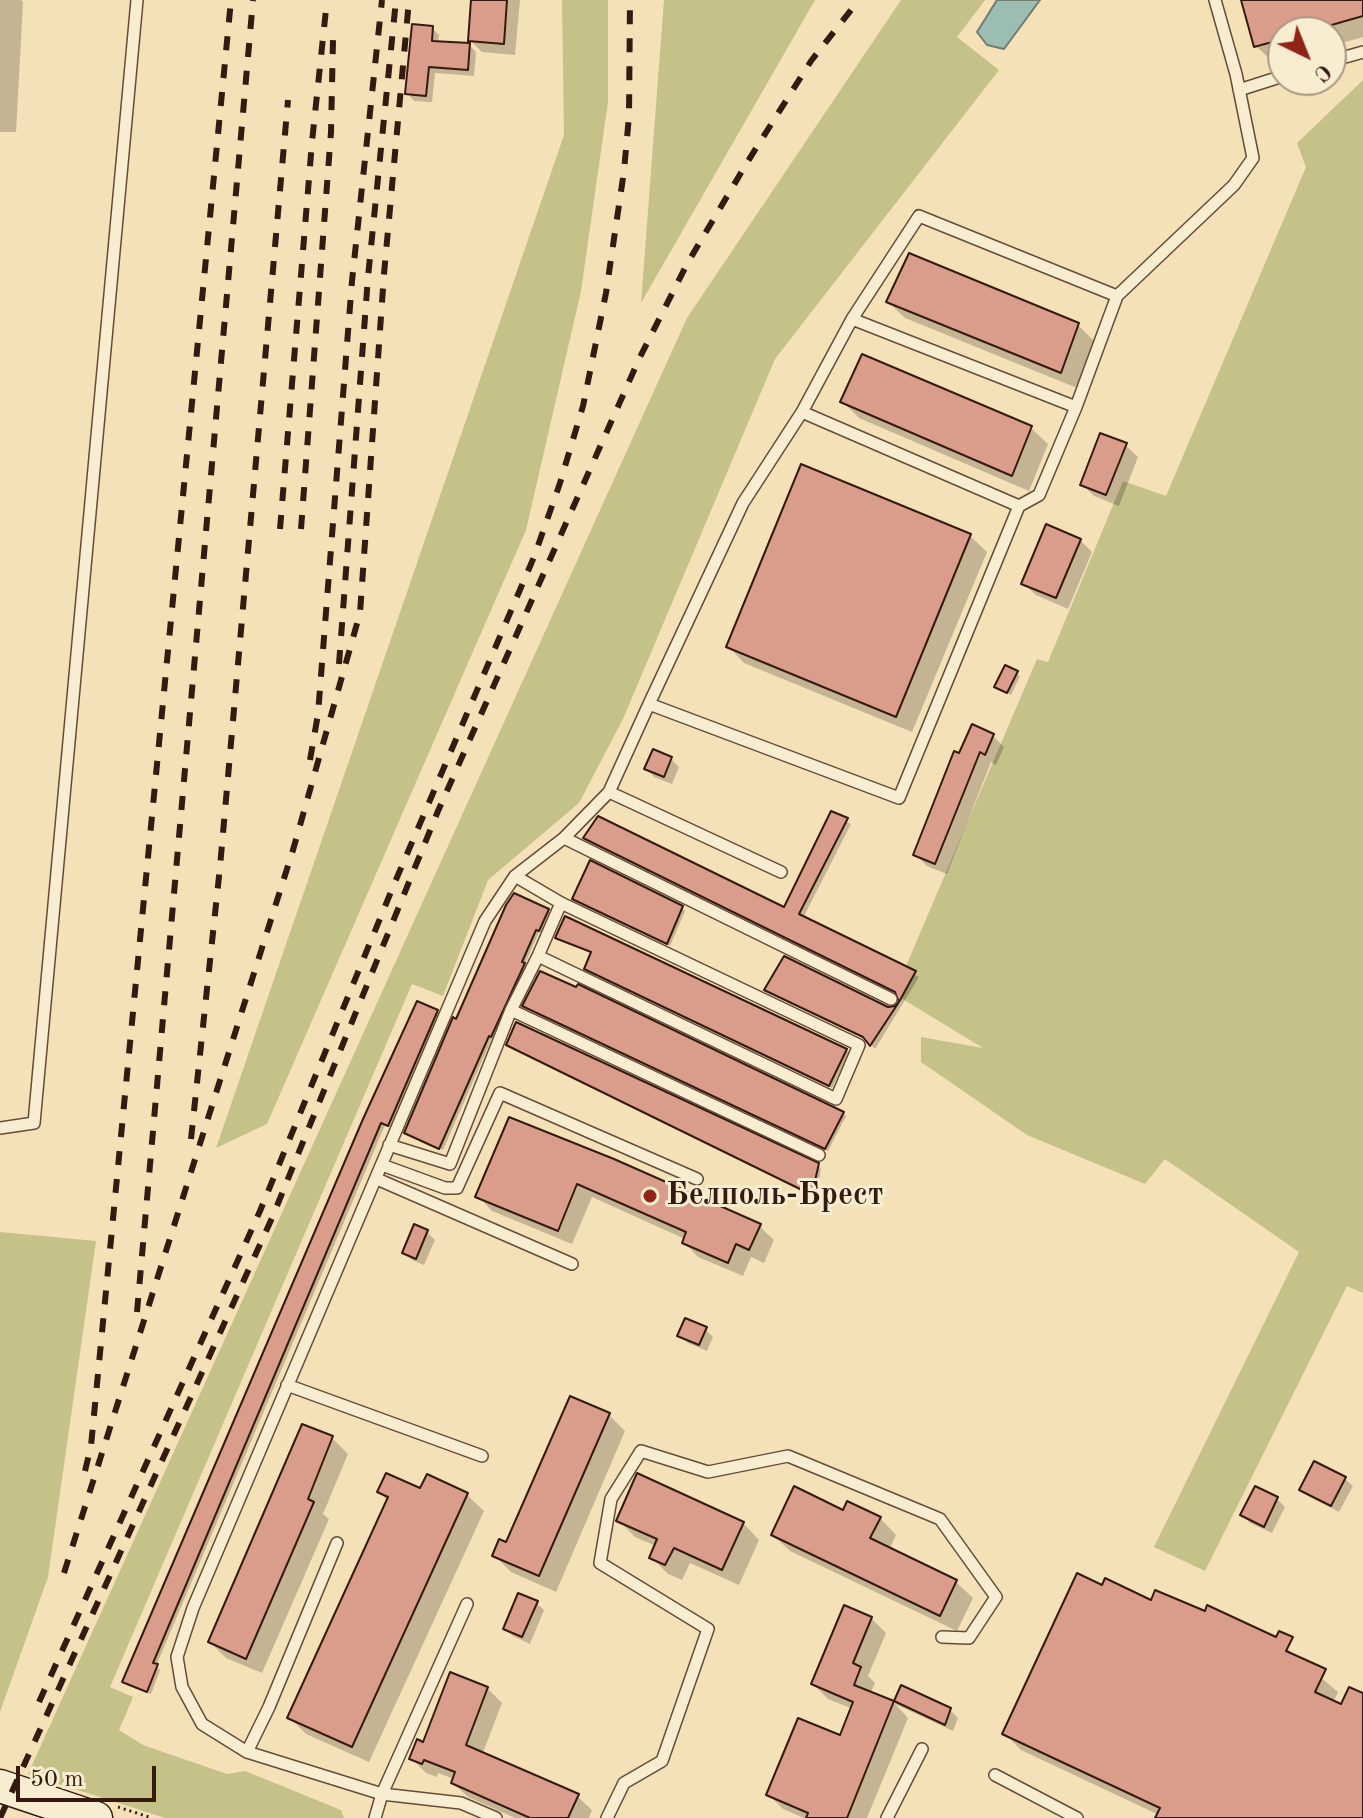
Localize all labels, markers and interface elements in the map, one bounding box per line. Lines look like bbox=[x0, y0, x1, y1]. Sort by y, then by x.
north arrow bbox=[1267, 16, 1347, 96]
text: С bbox=[1309, 59, 1335, 85]
place label: Белполь-Брест bbox=[666, 1177, 884, 1215]
marker: Белполь-Брест bbox=[641, 1187, 659, 1205]
scale bar bbox=[20, 1750, 160, 1800]
text: 50 m bbox=[30, 1768, 84, 1792]

